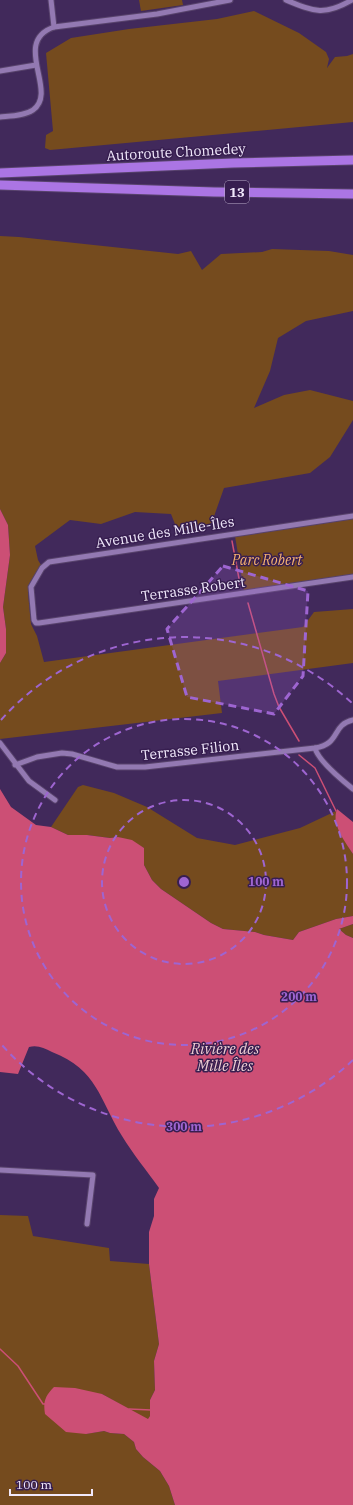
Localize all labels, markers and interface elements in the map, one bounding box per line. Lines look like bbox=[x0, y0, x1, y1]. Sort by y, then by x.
street label: Autoroute Chomedey bbox=[106, 139, 247, 165]
road number: 13 bbox=[225, 181, 249, 203]
street label: Avenue des Mille-Îles bbox=[94, 512, 236, 552]
park label: Parc Robert bbox=[231, 551, 303, 569]
street label: Terrasse Robert bbox=[140, 573, 246, 605]
street label: Terrasse Filion bbox=[140, 736, 240, 764]
text: 100 m bbox=[248, 874, 284, 889]
centre of rings bbox=[177, 875, 191, 889]
text: 200 m bbox=[281, 989, 317, 1004]
water label: Rivière des Mille Îles bbox=[190, 1039, 260, 1075]
text: 300 m bbox=[166, 1119, 202, 1134]
scale bar bbox=[10, 1471, 92, 1497]
text: 100 m bbox=[16, 1477, 52, 1492]

